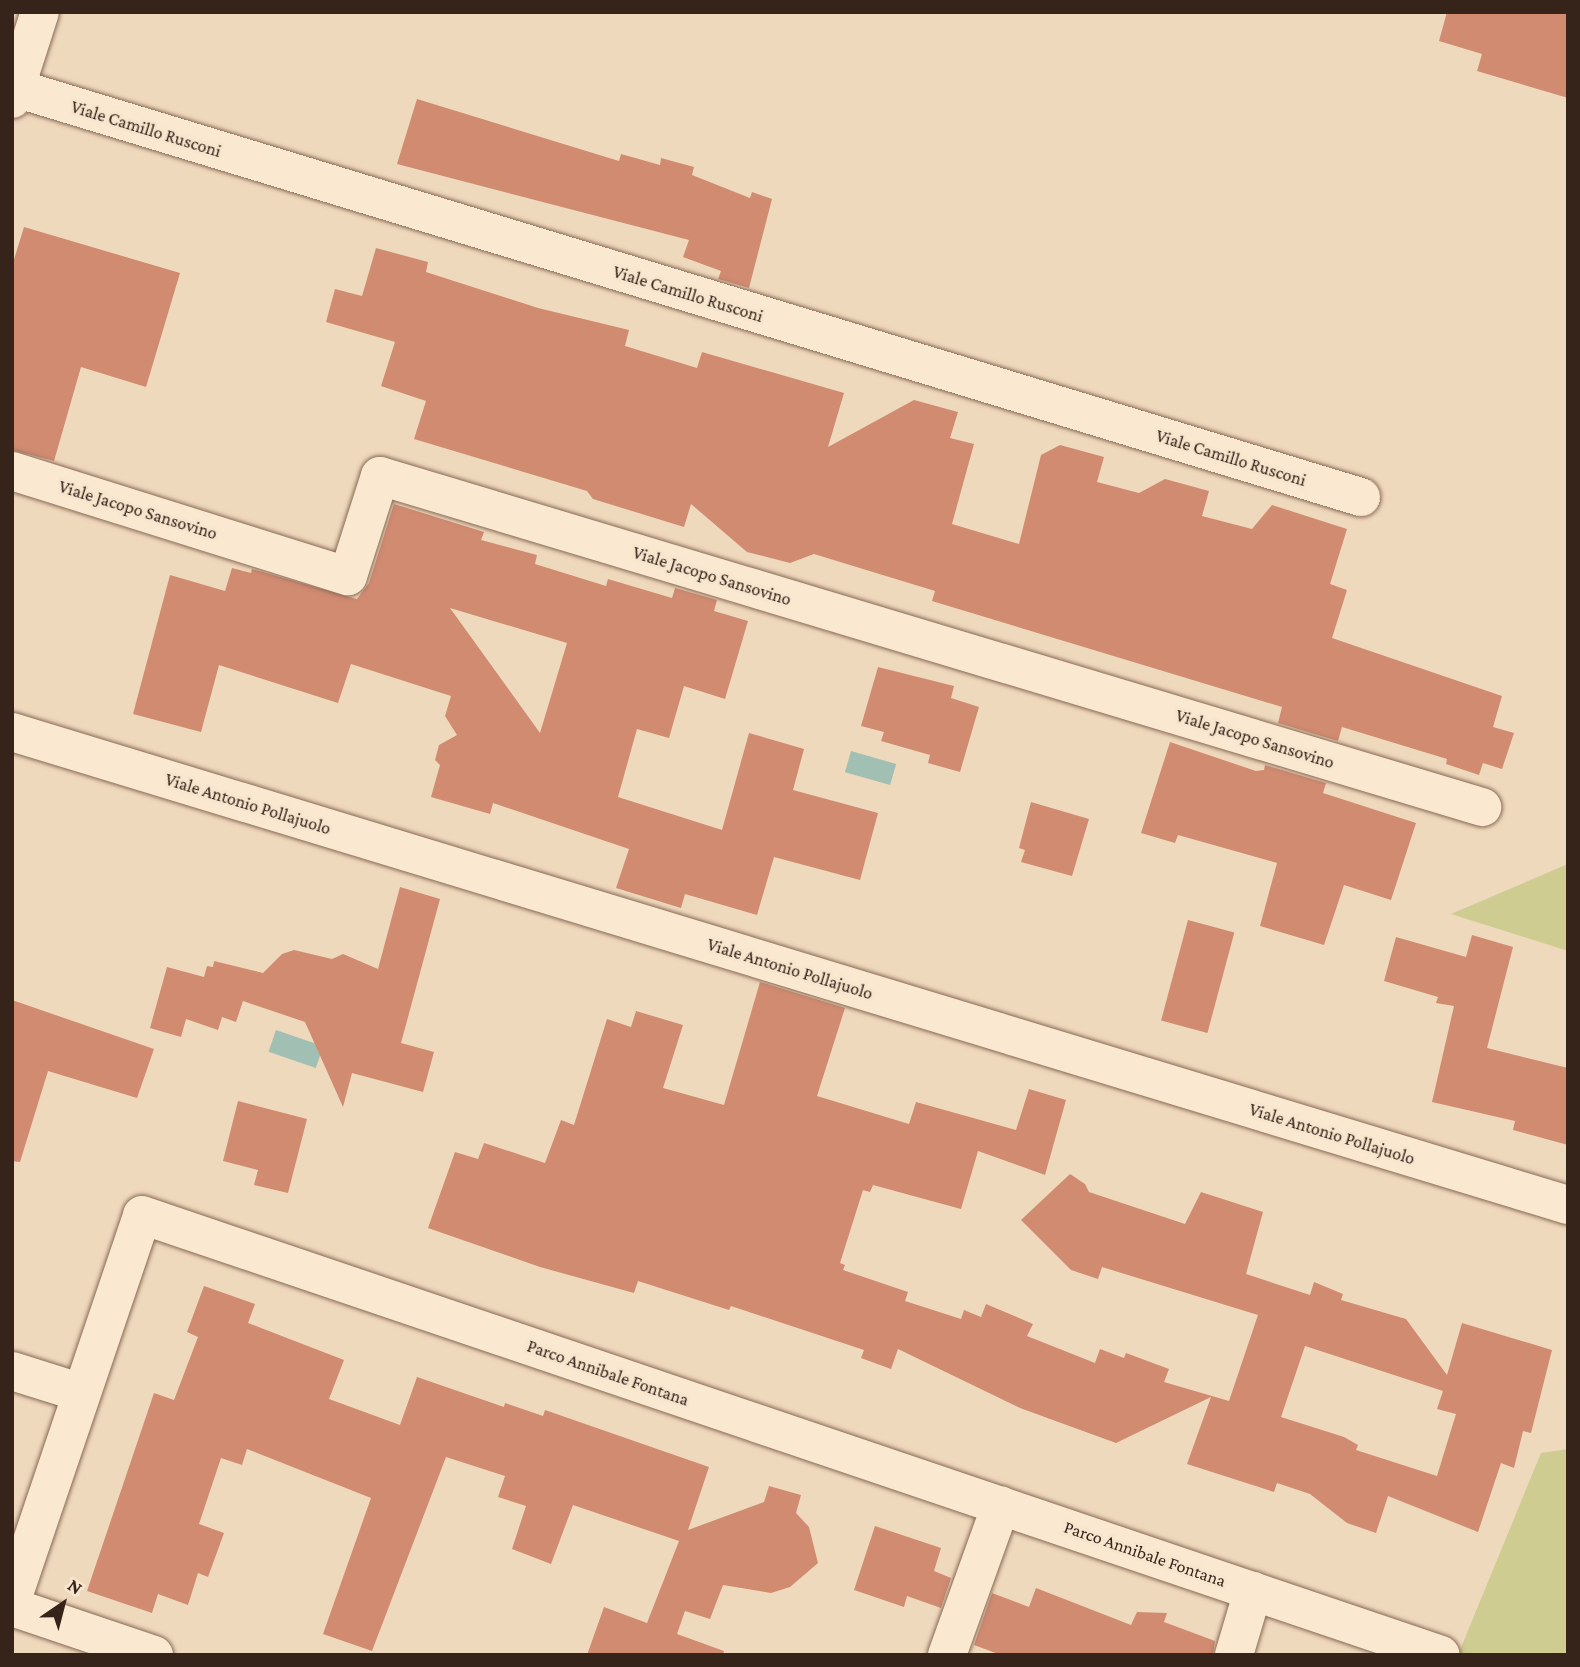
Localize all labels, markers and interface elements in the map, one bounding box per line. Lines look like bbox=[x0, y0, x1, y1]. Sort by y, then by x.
street label: Viale Camillo Rusconi bbox=[68, 96, 224, 162]
street label: Viale Camillo Rusconi bbox=[610, 261, 766, 327]
street label: Viale Camillo Rusconi bbox=[1153, 425, 1309, 491]
street label: Viale Jacopo Sansovino bbox=[56, 476, 220, 544]
street label: Viale Jacopo Sansovino bbox=[630, 542, 794, 610]
street label: Viale Jacopo Sansovino bbox=[1173, 705, 1337, 773]
street label: Viale Antonio Pollajuolo bbox=[162, 768, 334, 840]
street label: Viale Antonio Pollajuolo bbox=[704, 933, 876, 1005]
street label: Viale Antonio Pollajuolo bbox=[1246, 1098, 1418, 1170]
street label: Parco Annibale Fontana bbox=[524, 1335, 692, 1411]
street label: Parco Annibale Fontana bbox=[1061, 1516, 1229, 1592]
north arrow bbox=[28, 1569, 98, 1639]
text: N bbox=[64, 1574, 87, 1599]

